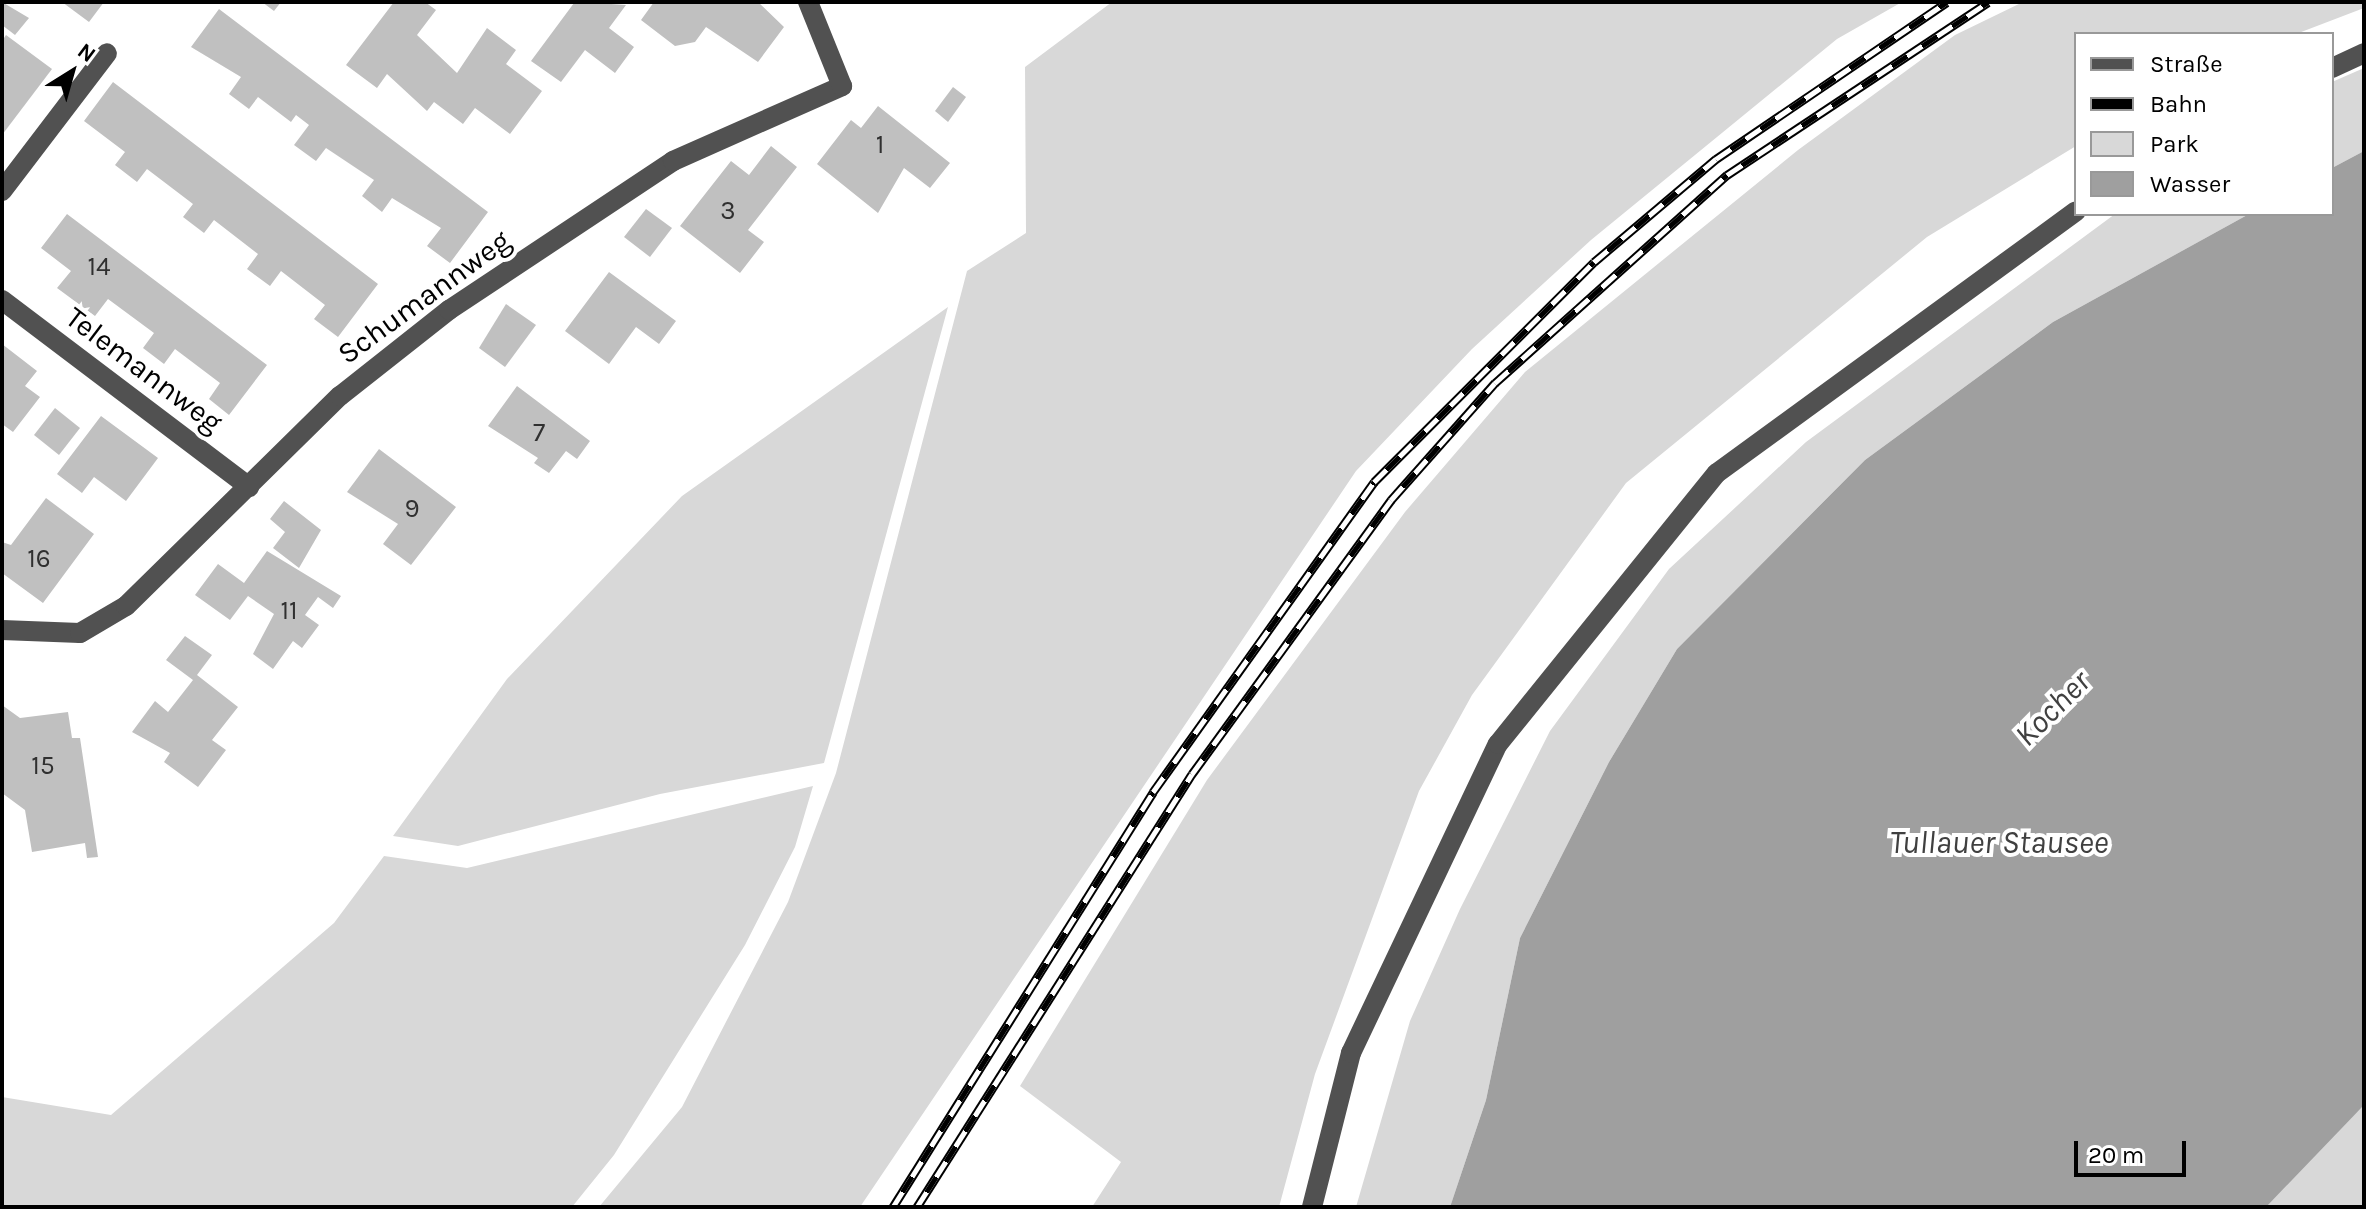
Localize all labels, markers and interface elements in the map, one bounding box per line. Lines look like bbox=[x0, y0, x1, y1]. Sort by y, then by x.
north arrow bbox=[32, 32, 112, 112]
legend bbox=[2074, 32, 2334, 216]
text: N bbox=[72, 38, 101, 68]
text: Straße bbox=[2150, 50, 2222, 78]
text: Bahn bbox=[2150, 90, 2207, 118]
house number: 1 bbox=[876, 129, 884, 161]
text: Park bbox=[2150, 130, 2199, 158]
text: Wasser bbox=[2150, 170, 2230, 198]
house number: 3 bbox=[720, 195, 736, 227]
street label: Schumannweg bbox=[331, 222, 517, 372]
house number: 14 bbox=[87, 251, 111, 283]
street label: Telemannweg bbox=[59, 299, 229, 441]
house number: 7 bbox=[533, 417, 545, 449]
house number: 9 bbox=[404, 493, 420, 525]
house number: 16 bbox=[27, 543, 51, 575]
house number: 11 bbox=[280, 595, 298, 627]
water label: Kocher bbox=[2007, 663, 2099, 755]
house number: 15 bbox=[31, 750, 55, 782]
water label: Tullauer Stausee bbox=[1890, 824, 2108, 862]
scale bar bbox=[2078, 1125, 2190, 1175]
text: 20 m bbox=[2088, 1141, 2144, 1169]

